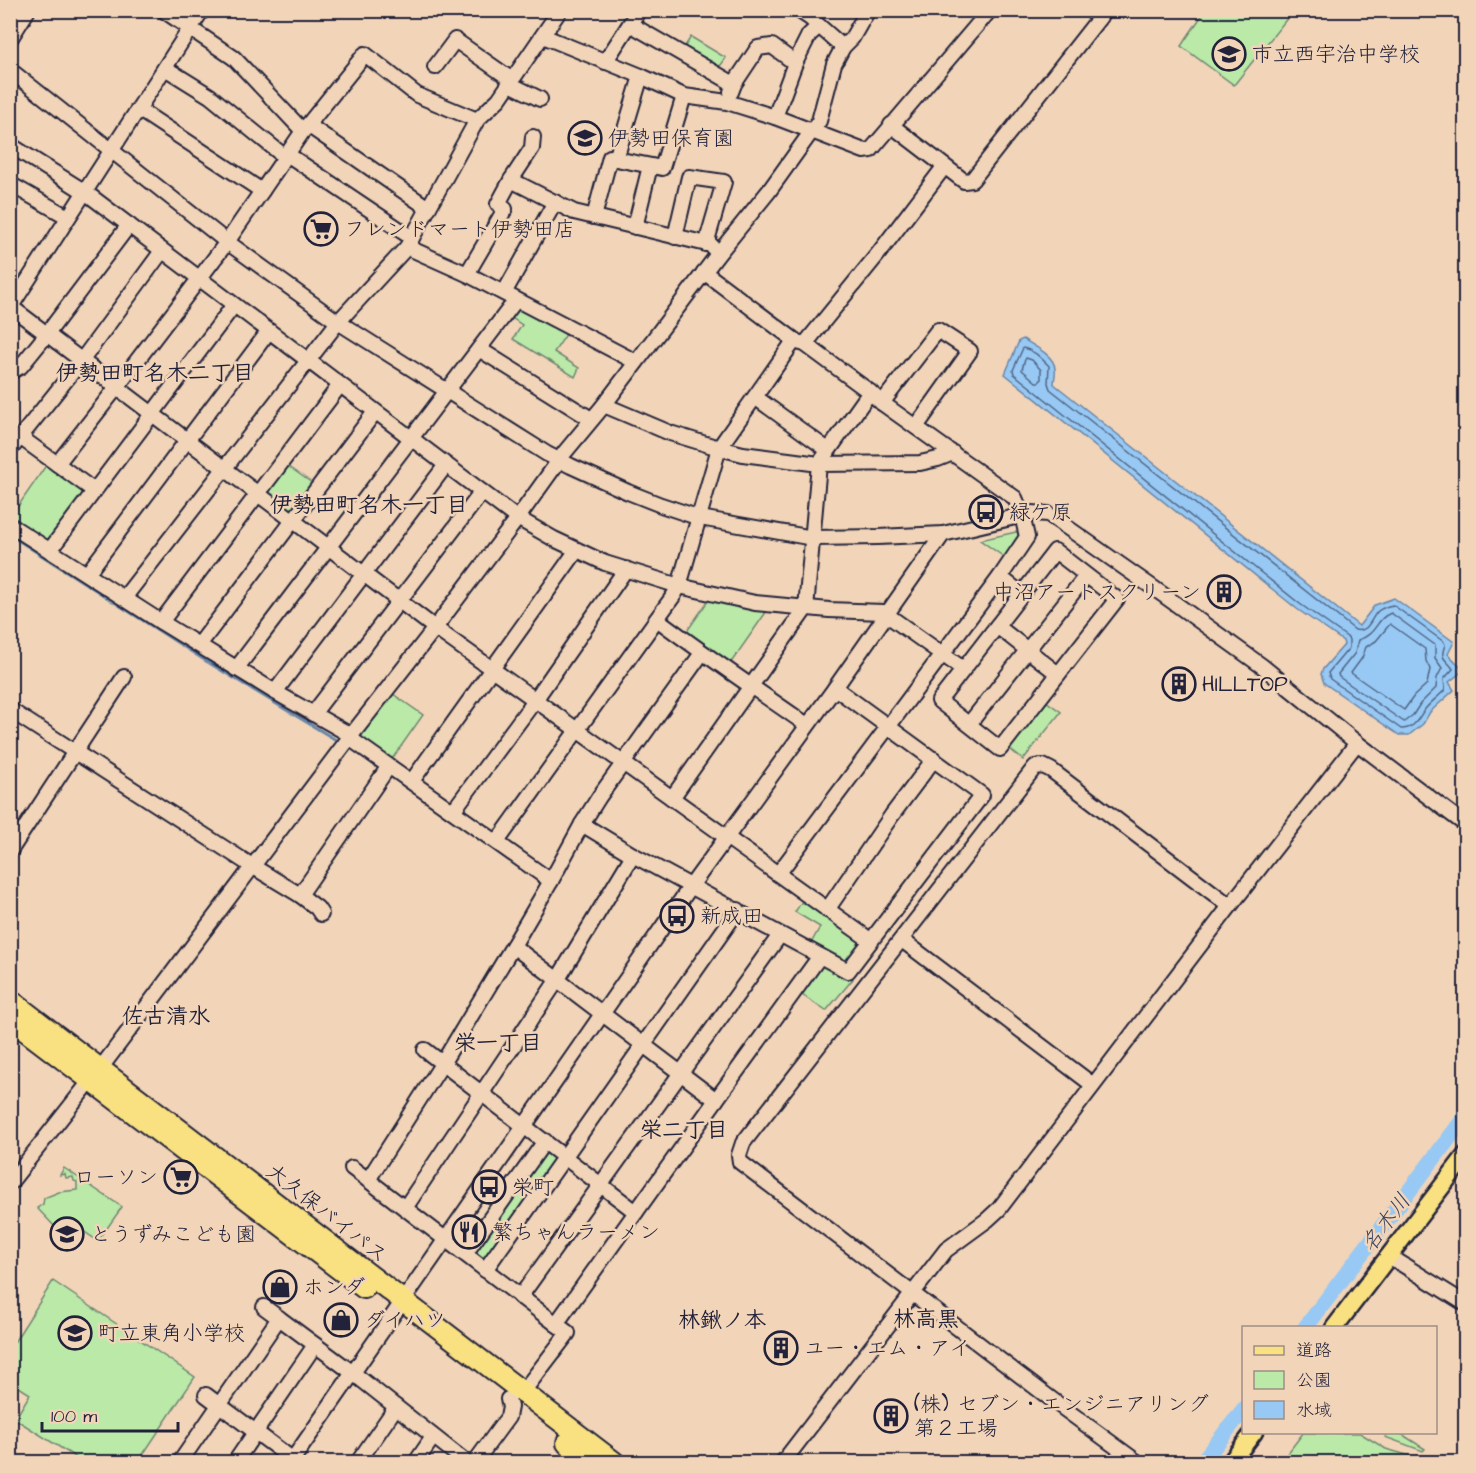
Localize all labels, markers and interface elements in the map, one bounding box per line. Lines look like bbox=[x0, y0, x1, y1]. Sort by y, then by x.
school or university icon: 市立西宇治中学校 bbox=[1211, 36, 1247, 72]
place label: 市立西宇治中学校 bbox=[1252, 40, 1420, 69]
school or university icon: 伊勢田保育園 bbox=[567, 120, 603, 156]
place label: 伊勢田保育園 bbox=[608, 124, 734, 153]
supermarket icon: フレンドマート伊勢田店 bbox=[303, 211, 339, 247]
place label: フレンドマート伊勢田店 bbox=[344, 215, 575, 244]
district label: 伊勢田町名木二丁目 bbox=[56, 358, 254, 389]
district label: 伊勢田町名木一丁目 bbox=[270, 490, 468, 521]
bus stop icon: 緑ケ原 bbox=[968, 494, 1004, 530]
place label: 緑ケ原 bbox=[1009, 498, 1072, 527]
building icon: 中沼アートスクリーン bbox=[1206, 574, 1242, 610]
place label: 中沼アートスクリーン bbox=[993, 578, 1201, 607]
building icon: HILLTOP bbox=[1161, 666, 1197, 702]
place label: HILLTOP bbox=[1202, 670, 1288, 699]
bus stop icon: 新成田 bbox=[659, 898, 695, 934]
place label: 新成田 bbox=[700, 902, 763, 931]
district label: 佐古清水 bbox=[122, 1001, 210, 1032]
district label: 栄一丁目 bbox=[454, 1028, 542, 1059]
district label: 栄二丁目 bbox=[640, 1115, 728, 1146]
street label: 大久保バイパス bbox=[260, 1157, 393, 1270]
supermarket icon: ローソン bbox=[163, 1159, 199, 1195]
place label: ローソン bbox=[74, 1163, 158, 1192]
bus stop icon: 栄町 bbox=[471, 1169, 507, 1205]
place label: 栄町 bbox=[512, 1173, 554, 1202]
water label: 名木川 bbox=[1354, 1187, 1418, 1259]
restaurant icon: 繁ちゃんラーメン bbox=[451, 1214, 487, 1250]
school or university icon: とうずみこども園 bbox=[49, 1216, 85, 1252]
place label: 繁ちゃんラーメン bbox=[492, 1218, 660, 1247]
place label: とうずみこども園 bbox=[90, 1220, 256, 1249]
shop icon: ホンダ bbox=[262, 1269, 298, 1305]
place label: ホンダ bbox=[303, 1273, 365, 1302]
shop icon: ダイハツ bbox=[323, 1302, 359, 1338]
district label: 林高黒 bbox=[893, 1304, 959, 1335]
district label: 林鍬ノ本 bbox=[678, 1305, 766, 1336]
place label: ダイハツ bbox=[364, 1306, 446, 1335]
school or university icon: 町立東角小学校 bbox=[57, 1315, 93, 1351]
place label: 町立東角小学校 bbox=[98, 1319, 245, 1348]
legend bbox=[1242, 1326, 1437, 1434]
building icon: ユー・エム・アイ bbox=[763, 1330, 799, 1366]
place label: ユー・エム・アイ bbox=[804, 1334, 970, 1363]
text: 道路 bbox=[1296, 1338, 1332, 1363]
text: 公園 bbox=[1296, 1368, 1332, 1393]
place label: (株) セブン・エンジニアリング 第２工場 bbox=[914, 1390, 1209, 1443]
scale bar bbox=[42, 1395, 178, 1433]
building icon: (株) セブン・エンジニアリング 第２工場 bbox=[873, 1398, 909, 1434]
text: 水域 bbox=[1296, 1398, 1332, 1423]
text: 100 m bbox=[51, 1404, 97, 1429]

